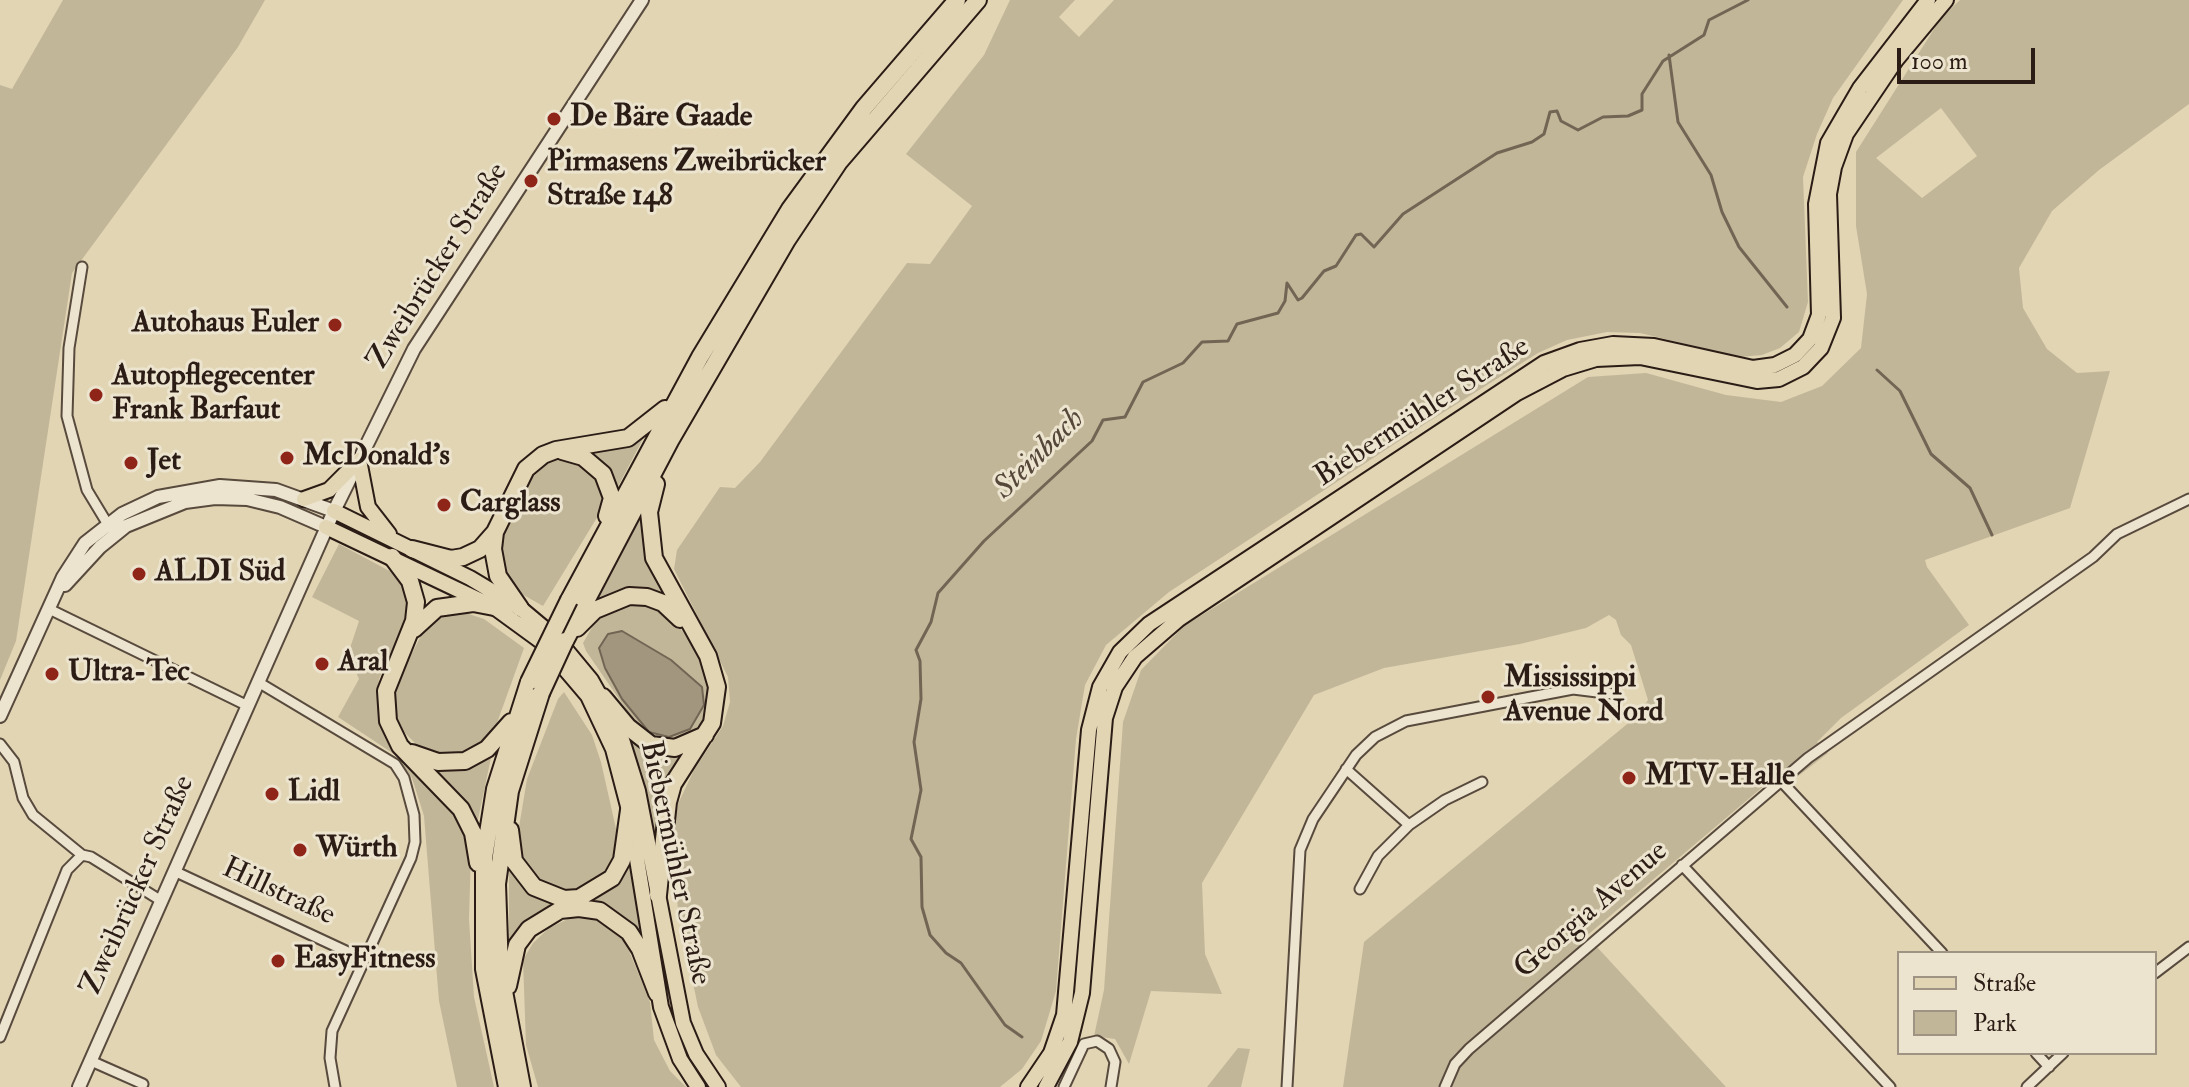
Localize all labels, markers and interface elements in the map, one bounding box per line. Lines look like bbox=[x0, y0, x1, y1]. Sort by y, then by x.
scale bar bbox=[1901, 32, 2039, 82]
text: 100 m bbox=[1911, 46, 1968, 77]
place label: De Bäre Gaade bbox=[570, 101, 752, 137]
marker: De Bäre Gaade bbox=[545, 110, 563, 128]
place label: Pirmasens Zweibrücker Straße 148 bbox=[547, 146, 826, 216]
street label: Zweibrücker Straße bbox=[361, 157, 517, 377]
marker: Pirmasens Zweibrücker Straße 148 bbox=[522, 172, 540, 190]
place label: Autohaus Euler bbox=[132, 307, 319, 343]
marker: Autohaus Euler bbox=[326, 316, 344, 334]
street label: Biebermühler Straße bbox=[1309, 330, 1537, 496]
place label: Autopflegecenter Frank Barfaut bbox=[112, 360, 314, 430]
marker: Autopflegecenter Frank Barfaut bbox=[87, 386, 105, 404]
water label: Steinbach bbox=[986, 401, 1094, 509]
place label: McDonald's bbox=[303, 440, 450, 476]
place label: Jet bbox=[147, 445, 181, 481]
marker: McDonald's bbox=[278, 449, 296, 467]
marker: Jet bbox=[122, 454, 140, 472]
place label: Carglass bbox=[460, 487, 561, 523]
marker: Carglass bbox=[435, 496, 453, 514]
place label: ALDI Süd bbox=[155, 556, 285, 592]
marker: ALDI Süd bbox=[130, 565, 148, 583]
place label: Aral bbox=[338, 646, 388, 682]
marker: Aral bbox=[313, 655, 331, 673]
place label: Ultra-Tec bbox=[68, 656, 190, 692]
place label: Mississippi Avenue Nord bbox=[1504, 662, 1664, 732]
marker: Ultra-Tec bbox=[43, 665, 61, 683]
marker: Mississippi Avenue Nord bbox=[1479, 688, 1497, 706]
street label: Biebermühler Straße bbox=[631, 738, 717, 988]
place label: MTV-Halle bbox=[1645, 760, 1795, 796]
marker: MTV-Halle bbox=[1620, 769, 1638, 787]
street label: Zweibrücker Straße bbox=[74, 771, 204, 1001]
place label: Lidl bbox=[288, 776, 340, 812]
marker: Lidl bbox=[263, 785, 281, 803]
place label: Würth bbox=[316, 832, 397, 868]
street label: Georgia Avenue bbox=[1508, 835, 1676, 987]
marker: Würth bbox=[291, 841, 309, 859]
street label: Hillstraße bbox=[216, 851, 340, 935]
place label: EasyFitness bbox=[294, 943, 435, 979]
legend bbox=[1897, 951, 2157, 1055]
marker: EasyFitness bbox=[269, 952, 287, 970]
text: Straße bbox=[1973, 968, 2036, 999]
text: Park bbox=[1973, 1008, 2017, 1039]

